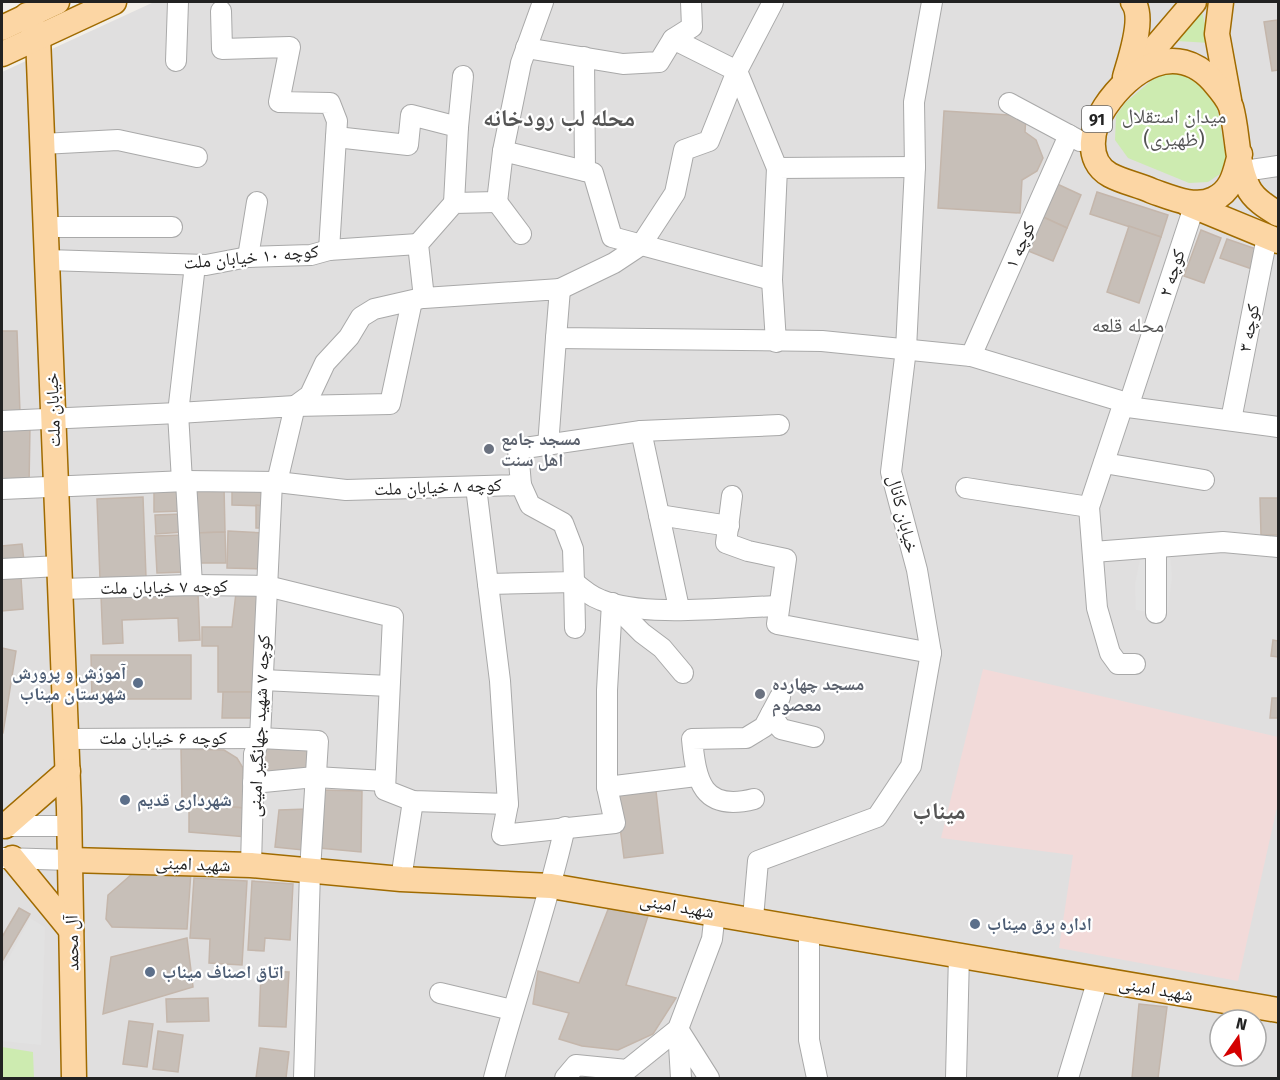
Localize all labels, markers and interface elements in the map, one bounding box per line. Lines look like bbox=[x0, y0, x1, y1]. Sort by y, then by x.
district label: محله لب رودخانه bbox=[483, 104, 635, 132]
district label: میدان استقلال (ظهیری) bbox=[1122, 104, 1226, 151]
road number: 91 bbox=[1082, 106, 1112, 132]
street label: کوچه ۱ bbox=[1000, 218, 1040, 272]
street label: کوچه ۱۰ خیابان ملت bbox=[182, 240, 320, 274]
street label: کوچه ۲ bbox=[1154, 246, 1190, 299]
street label: کوچه ۳ bbox=[1234, 302, 1265, 354]
district label: محله قلعه bbox=[1092, 313, 1164, 337]
street label: خیابان ملت bbox=[41, 372, 65, 448]
place label: مسجد جامع اهل سنت bbox=[501, 428, 581, 471]
marker: مسجد جامع اهل سنت bbox=[482, 442, 496, 456]
street label: خیابان کانال bbox=[883, 473, 923, 555]
street label: کوچه ۸ خیابان ملت bbox=[374, 474, 503, 500]
street label: کوچه ۷ خیابان ملت bbox=[100, 575, 229, 599]
street label: کوچه ۷ شهید جهانگیر امینی bbox=[243, 634, 275, 818]
place label: آموزش و پرورش شهرستان میناب bbox=[12, 662, 126, 705]
place label: مسجد چهارده معصوم bbox=[772, 673, 864, 717]
marker: آموزش و پرورش شهرستان میناب bbox=[131, 676, 145, 690]
marker: مسجد چهارده معصوم bbox=[753, 687, 767, 701]
street label: کوچه ۶ خیابان ملت bbox=[99, 727, 227, 749]
place label: شهرداری قدیم bbox=[137, 789, 232, 812]
marker: شهرداری قدیم bbox=[118, 793, 132, 807]
district label: میناب bbox=[912, 797, 966, 825]
street label: شهید امینی bbox=[155, 852, 231, 876]
street label: شهید امینی bbox=[638, 889, 716, 923]
place label: اداره برق میناب bbox=[987, 913, 1092, 935]
street label: آل محمد bbox=[61, 914, 83, 971]
marker: اداره برق میناب bbox=[968, 917, 982, 931]
place label: اتاق اصناف میناب bbox=[162, 961, 284, 983]
marker: اتاق اصناف میناب bbox=[143, 965, 157, 979]
street label: شهید امینی bbox=[1117, 972, 1195, 1006]
north arrow bbox=[1208, 1008, 1268, 1068]
text: N bbox=[1234, 1013, 1249, 1034]

